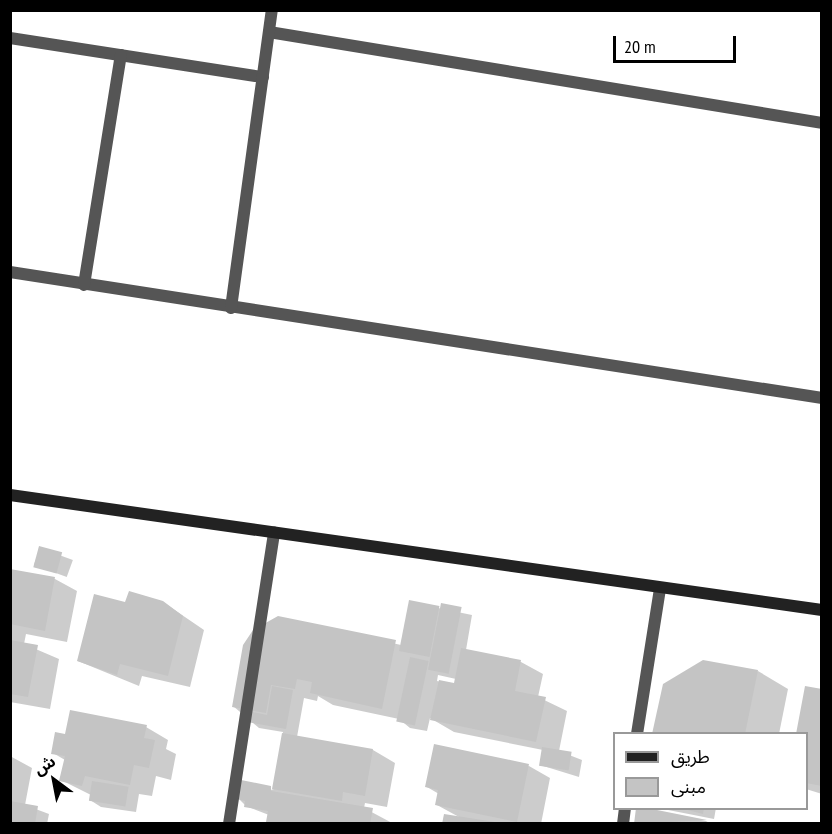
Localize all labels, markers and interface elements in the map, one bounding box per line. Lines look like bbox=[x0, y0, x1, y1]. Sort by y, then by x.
scale bar bbox=[616, 24, 739, 62]
text: 20 m bbox=[624, 35, 656, 58]
legend bbox=[613, 732, 808, 810]
text: طريق bbox=[671, 745, 710, 768]
north arrow bbox=[24, 750, 84, 810]
text: ش bbox=[30, 750, 59, 779]
text: مبنى bbox=[671, 775, 706, 798]

